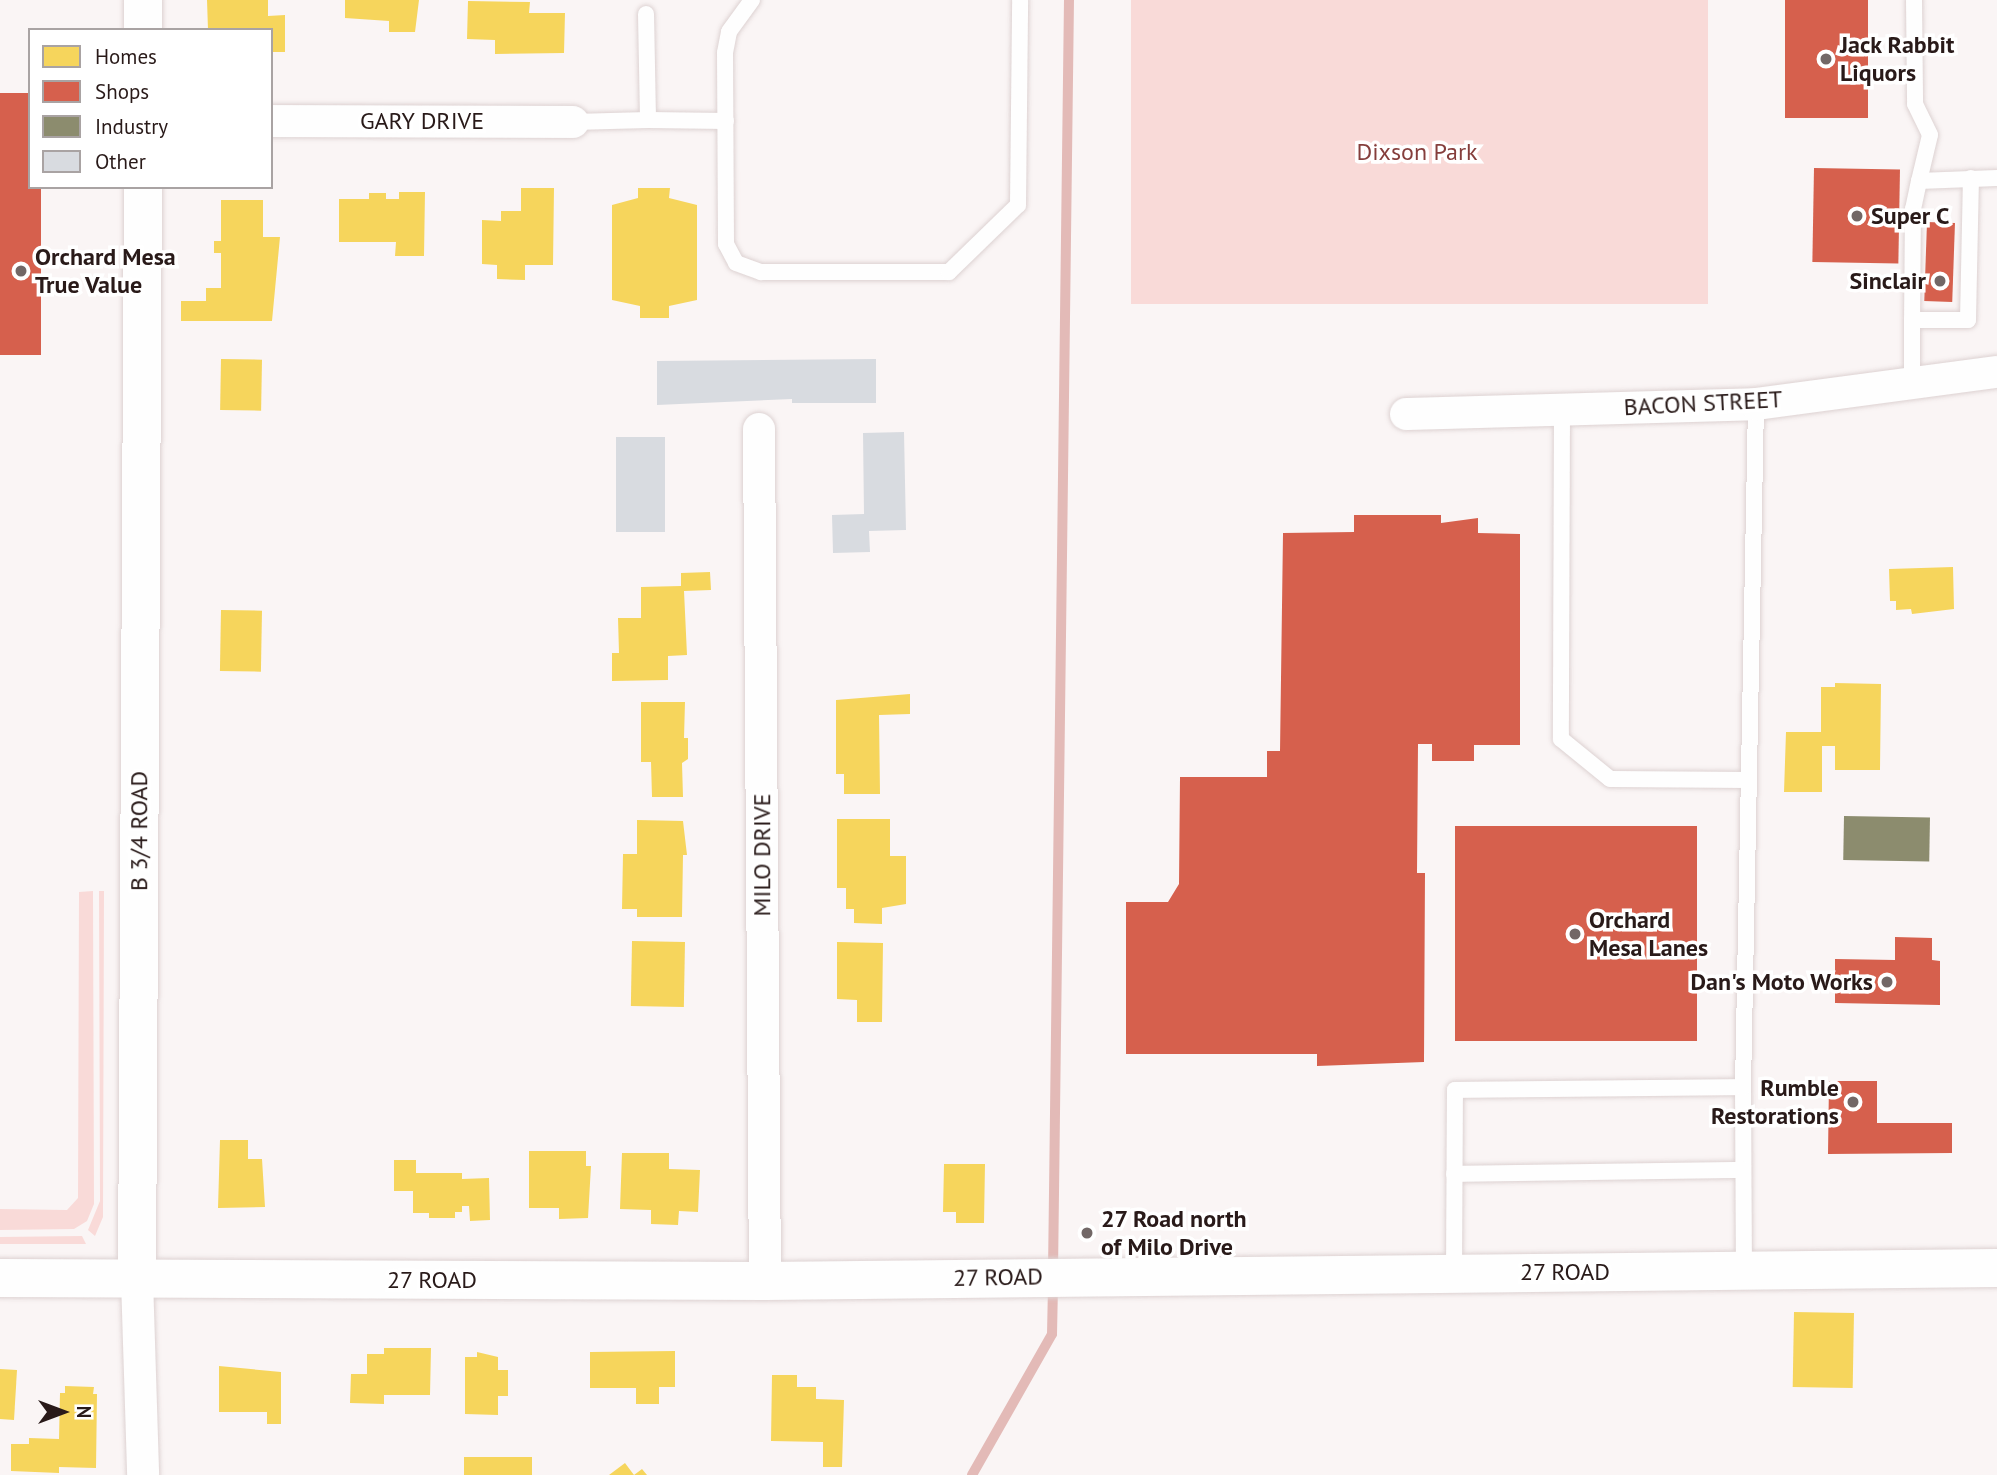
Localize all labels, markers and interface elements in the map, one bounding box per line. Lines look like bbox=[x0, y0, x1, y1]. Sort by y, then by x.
legend bbox=[28, 28, 273, 189]
place label: Jack Rabbit Liquors bbox=[1840, 31, 1955, 87]
text: Homes bbox=[95, 43, 157, 70]
marker: Jack Rabbit Liquors bbox=[1818, 51, 1834, 67]
text: Shops bbox=[95, 78, 149, 105]
street label: GARY DRIVE bbox=[360, 107, 484, 135]
text: Industry bbox=[95, 113, 168, 140]
park label: Dixson Park bbox=[1356, 138, 1478, 166]
text: Other bbox=[95, 148, 146, 175]
place label: Super C bbox=[1871, 202, 1950, 230]
marker: Super C bbox=[1849, 208, 1865, 224]
place label: Orchard Mesa True Value bbox=[35, 243, 176, 299]
marker: Orchard Mesa True Value bbox=[13, 263, 29, 279]
place label: Sinclair bbox=[1850, 267, 1926, 295]
marker: Sinclair bbox=[1932, 273, 1948, 289]
street label: BACON STREET bbox=[1623, 384, 1783, 422]
street label: B 3/4 ROAD bbox=[125, 771, 153, 891]
street label: MILO DRIVE bbox=[748, 793, 776, 917]
place label: Orchard Mesa Lanes bbox=[1589, 906, 1708, 962]
marker: Orchard Mesa Lanes bbox=[1567, 926, 1583, 942]
place label: Dan's Moto Works bbox=[1690, 968, 1873, 996]
marker: Dan's Moto Works bbox=[1879, 974, 1895, 990]
place label: Rumble Restorations bbox=[1711, 1074, 1839, 1130]
marker: Rumble Restorations bbox=[1845, 1094, 1861, 1110]
place label: 27 Road north of Milo Drive bbox=[1101, 1205, 1248, 1261]
marker: 27 Road north of Milo Drive bbox=[1079, 1225, 1095, 1241]
street label: 27 ROAD bbox=[1519, 1258, 1611, 1286]
street label: 27 ROAD bbox=[952, 1262, 1044, 1292]
street label: 27 ROAD bbox=[386, 1266, 478, 1294]
north arrow bbox=[28, 1377, 98, 1447]
text: N bbox=[72, 1406, 96, 1418]

